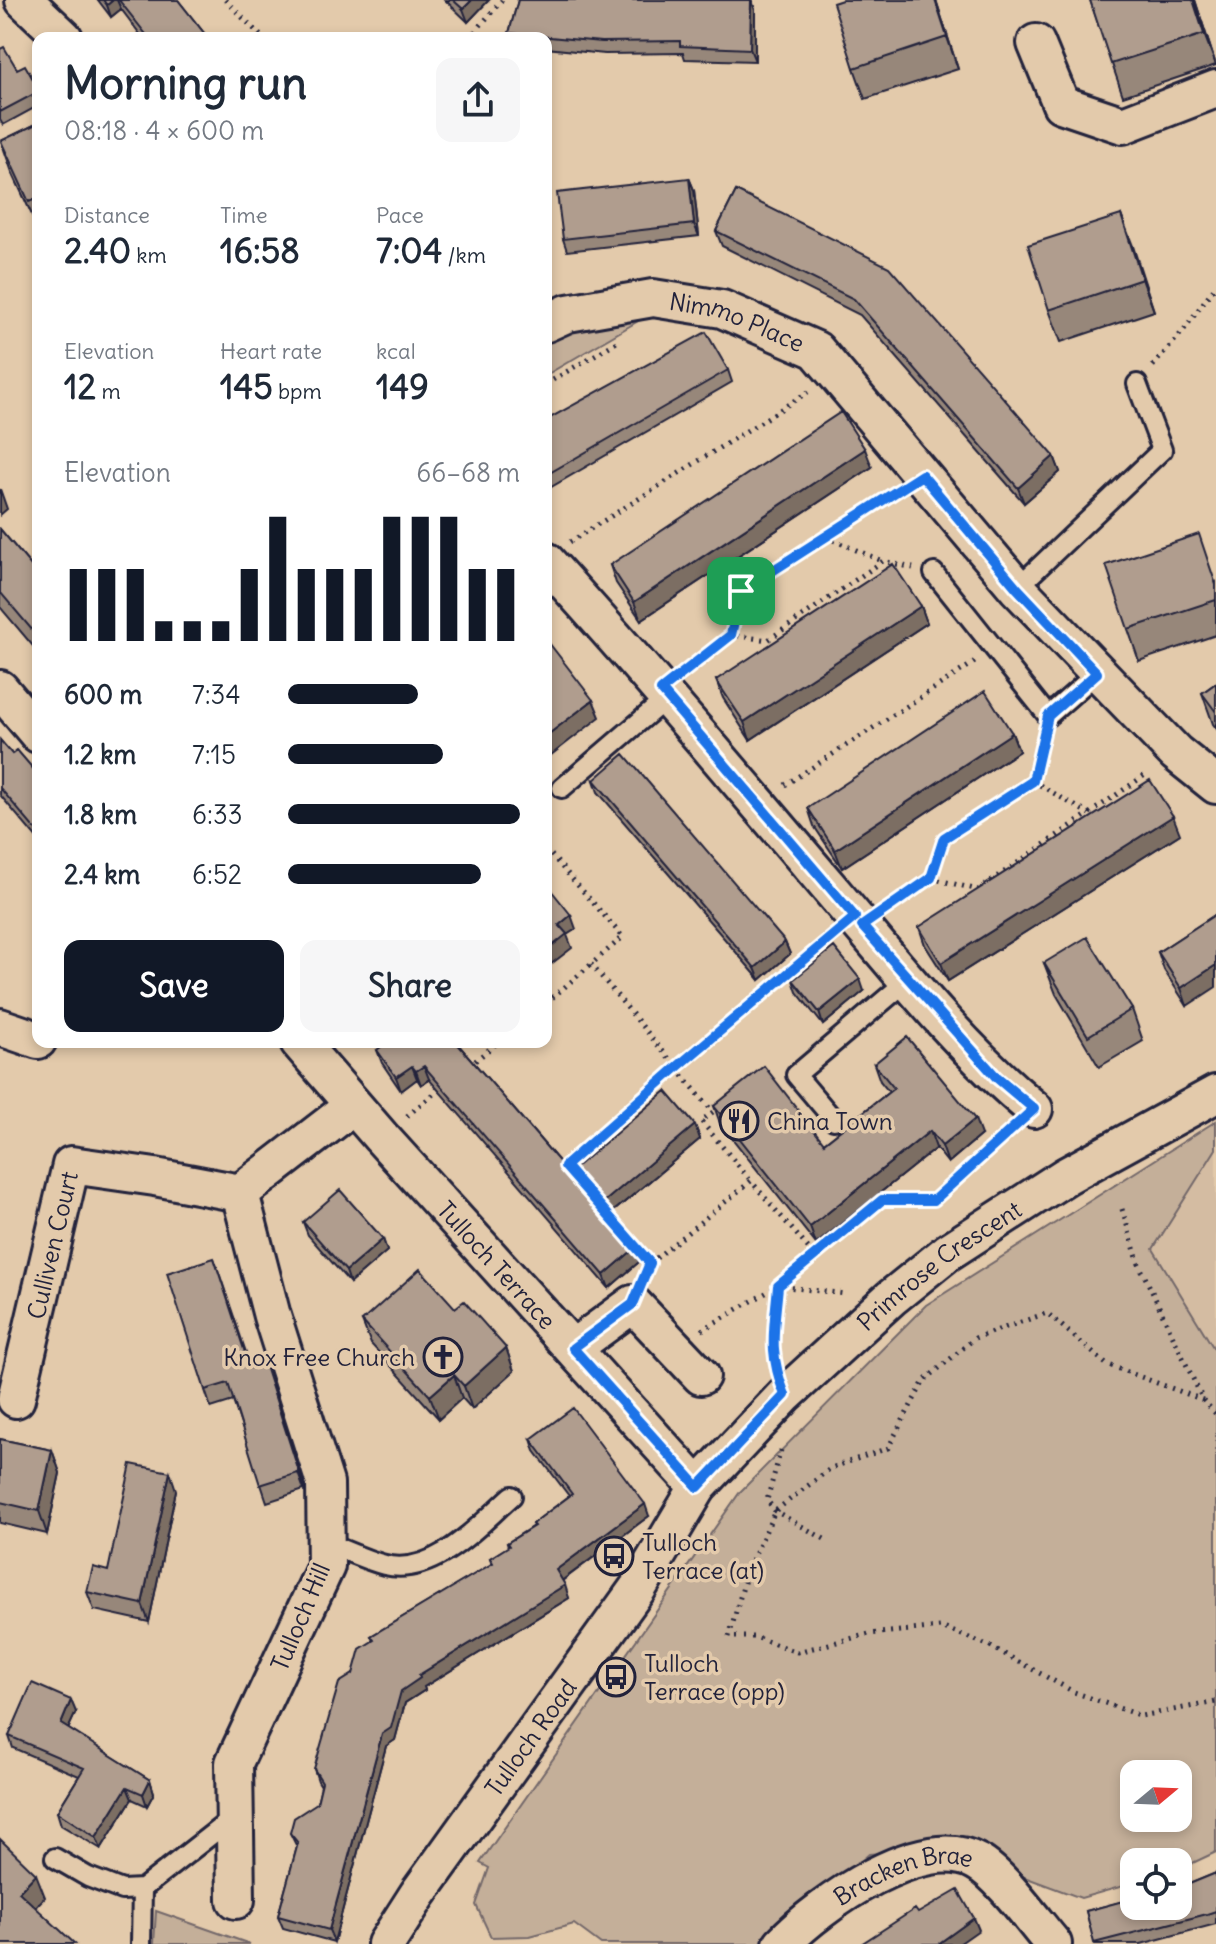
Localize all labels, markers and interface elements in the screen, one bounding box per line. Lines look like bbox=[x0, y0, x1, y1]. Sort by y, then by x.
text: Morning run bbox=[64, 56, 307, 111]
button: share bbox=[436, 58, 520, 142]
text: 08:18 · 4 × 600 m bbox=[64, 114, 264, 147]
text: Distance bbox=[64, 201, 150, 229]
text: Time bbox=[220, 201, 268, 229]
text: Pace bbox=[376, 201, 424, 229]
text: 2.40 bbox=[64, 229, 131, 272]
text: 16:58 bbox=[220, 229, 300, 272]
text: 7:04 bbox=[376, 229, 442, 272]
text: km bbox=[131, 241, 167, 269]
text: /km bbox=[442, 241, 486, 269]
street label: Nimmo Place bbox=[667, 286, 809, 358]
text: Elevation bbox=[64, 337, 154, 365]
text: Heart rate bbox=[220, 337, 322, 365]
text: kcal bbox=[376, 337, 416, 365]
text: 12 bbox=[64, 365, 96, 408]
text: 145 bbox=[220, 365, 273, 408]
text: 149 bbox=[376, 365, 429, 408]
text: m bbox=[96, 377, 121, 405]
text: bpm bbox=[273, 377, 322, 405]
text: Elevation bbox=[64, 456, 171, 489]
text: 66–68 m bbox=[416, 456, 520, 489]
pin bbox=[707, 557, 775, 625]
icon: arrive bbox=[719, 569, 763, 613]
text: 600 m bbox=[64, 678, 142, 711]
text: 7:34 bbox=[192, 678, 240, 711]
text: 1.2 km bbox=[64, 738, 136, 771]
text: 7:15 bbox=[192, 738, 236, 771]
text: 1.8 km bbox=[64, 798, 137, 831]
text: 6:33 bbox=[192, 798, 242, 831]
text: 2.4 km bbox=[64, 858, 140, 891]
text: 6:52 bbox=[192, 858, 242, 891]
button: Save bbox=[64, 940, 284, 1032]
button: Share bbox=[300, 940, 520, 1032]
restaurant icon: China Town bbox=[718, 1100, 760, 1142]
place label: China Town bbox=[767, 1106, 893, 1136]
street label: Culliven Court bbox=[20, 1168, 84, 1322]
street label: Primrose Crescent bbox=[850, 1194, 1027, 1337]
street label: Tulloch Terrace bbox=[431, 1195, 562, 1335]
church icon: Knox Free Church bbox=[422, 1336, 464, 1378]
place label: Knox Free Church bbox=[223, 1342, 415, 1372]
place label: Tulloch Terrace (at) bbox=[642, 1527, 764, 1585]
bus stop icon: Tulloch Terrace (at) bbox=[593, 1535, 635, 1577]
street label: Tulloch Hill bbox=[264, 1559, 336, 1675]
place label: Tulloch Terrace (opp) bbox=[644, 1648, 785, 1706]
bus stop icon: Tulloch Terrace (opp) bbox=[595, 1656, 637, 1698]
street label: Tulloch Road bbox=[478, 1673, 583, 1802]
north arrow bbox=[1120, 1760, 1192, 1832]
map controls bbox=[1120, 1760, 1192, 1920]
street label: Bracken Brae bbox=[828, 1839, 977, 1912]
button: locate bbox=[1120, 1848, 1192, 1920]

